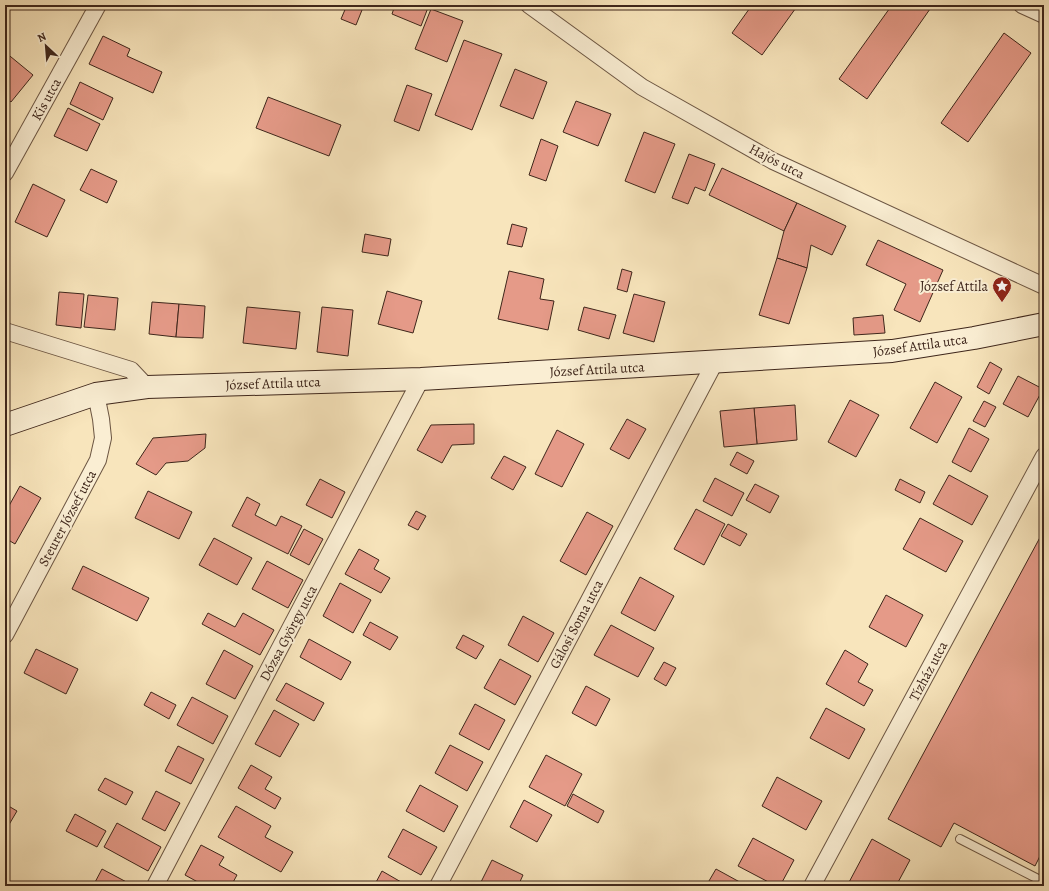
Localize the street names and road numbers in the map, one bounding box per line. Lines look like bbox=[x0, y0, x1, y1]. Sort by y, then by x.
street label: Kis utca bbox=[27, 74, 66, 124]
street label: Hajós utca bbox=[746, 139, 808, 184]
street label: József Attila utca bbox=[872, 329, 969, 362]
street label: József Attila utca bbox=[549, 357, 646, 381]
street label: József Attila utca bbox=[225, 372, 321, 395]
street label: Steurer József utca bbox=[34, 466, 101, 570]
street label: Gálosi Soma utca bbox=[545, 576, 608, 672]
street label: Dózsa György utca bbox=[255, 582, 322, 685]
street label: Tízház utca bbox=[905, 638, 952, 705]

